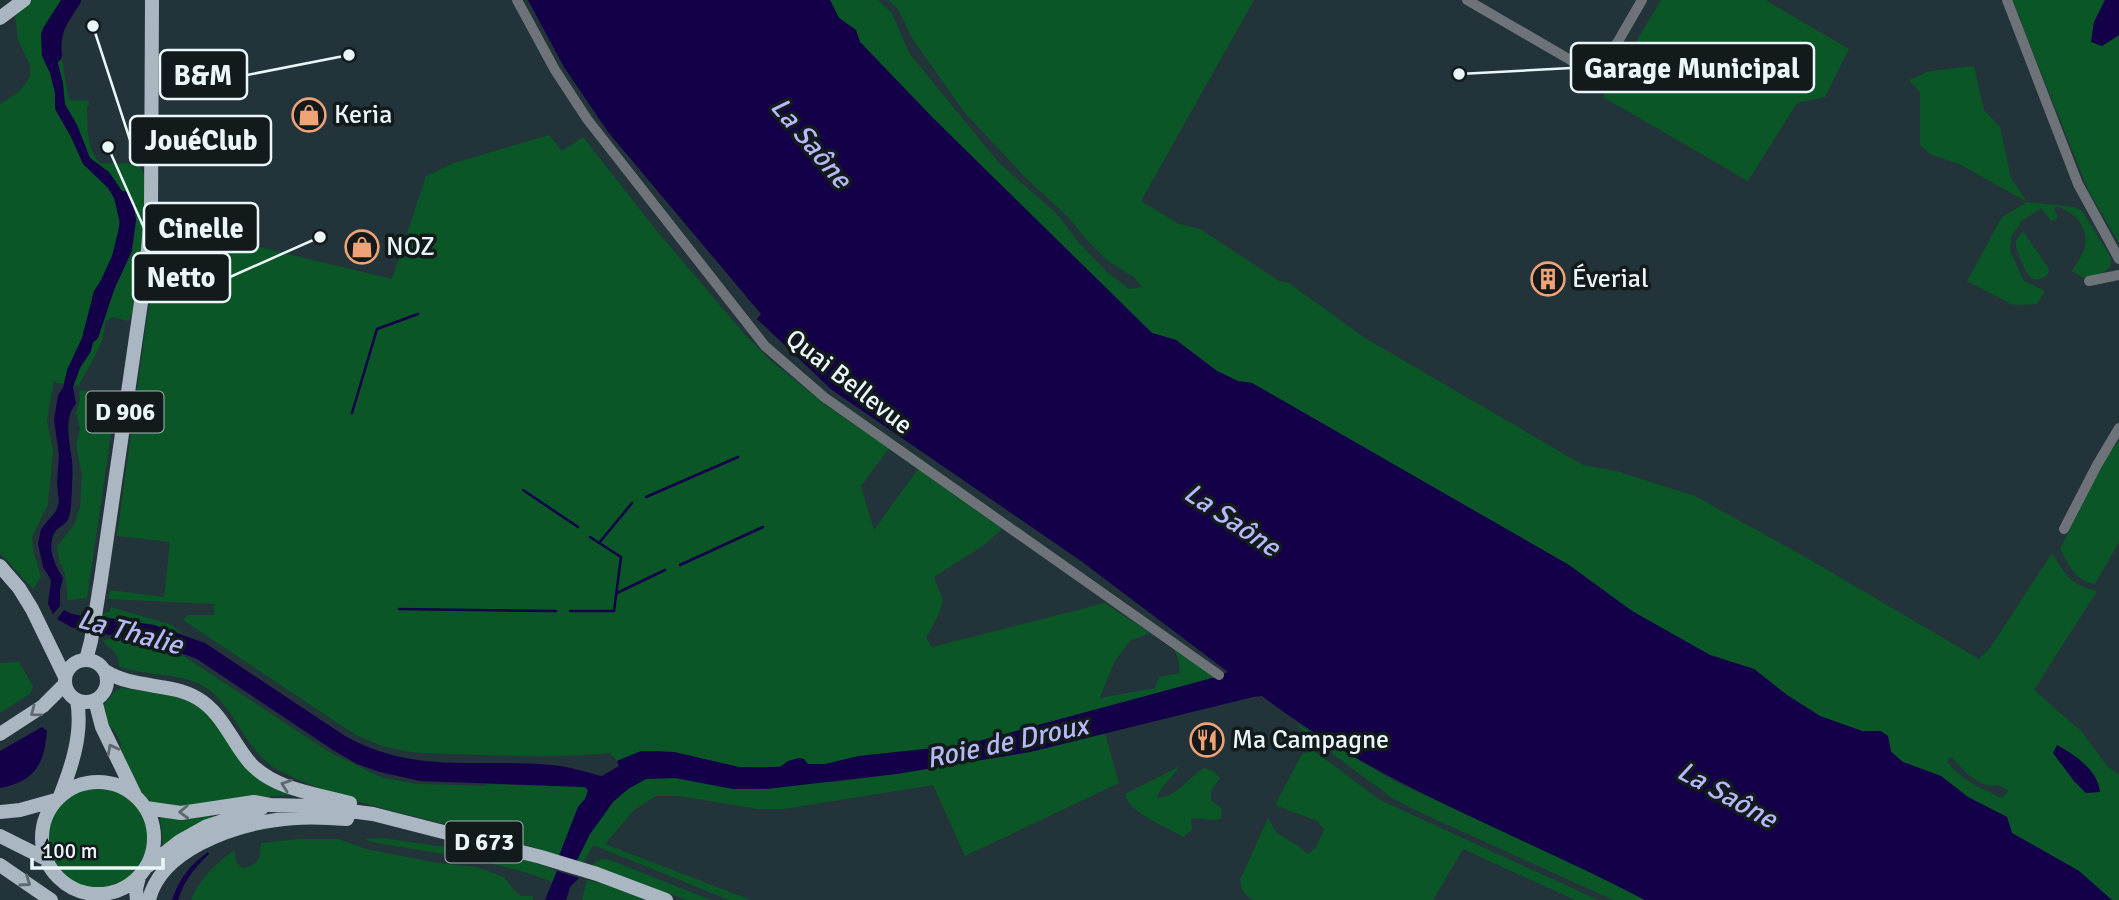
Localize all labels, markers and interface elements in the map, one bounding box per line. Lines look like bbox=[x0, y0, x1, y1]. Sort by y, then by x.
callout: Garage Municipal bbox=[1571, 43, 1814, 92]
callout: B&M bbox=[160, 50, 247, 99]
text: Garage Municipal bbox=[1584, 52, 1800, 86]
text: B&M bbox=[174, 59, 232, 93]
water label: La Saône bbox=[763, 91, 860, 197]
shop icon: Keria bbox=[290, 96, 328, 134]
place label: Keria bbox=[334, 99, 392, 131]
callout: JouéClub bbox=[130, 116, 271, 165]
text: JouéClub bbox=[145, 124, 257, 158]
callout: Cinelle bbox=[144, 203, 258, 252]
text: Cinelle bbox=[158, 212, 244, 246]
shop icon: NOZ bbox=[343, 228, 381, 266]
place label: NOZ bbox=[386, 231, 435, 263]
callout: Netto bbox=[133, 253, 230, 302]
building icon: Éverial bbox=[1529, 260, 1567, 298]
text: Netto bbox=[147, 261, 215, 295]
place label: Éverial bbox=[1572, 263, 1649, 295]
street label: Quai Bellevue bbox=[779, 322, 919, 442]
road number: D 906 bbox=[86, 391, 164, 432]
water label: La Saône bbox=[1178, 476, 1288, 565]
water label: La Thalie bbox=[74, 602, 188, 663]
one-way arrow bbox=[30, 704, 43, 716]
water label: Roie de Droux bbox=[923, 708, 1094, 776]
restaurant icon: Ma Campagne bbox=[1188, 721, 1226, 759]
place label: Ma Campagne bbox=[1232, 724, 1389, 756]
one-way arrow bbox=[107, 744, 120, 756]
water label: La Saône bbox=[1671, 754, 1784, 837]
one-way arrow bbox=[281, 779, 293, 793]
one-way arrow bbox=[178, 805, 189, 820]
road number: D 673 bbox=[446, 822, 522, 862]
scale bar bbox=[32, 827, 163, 871]
text: 100 m bbox=[42, 838, 97, 864]
one-way arrow bbox=[18, 874, 31, 886]

